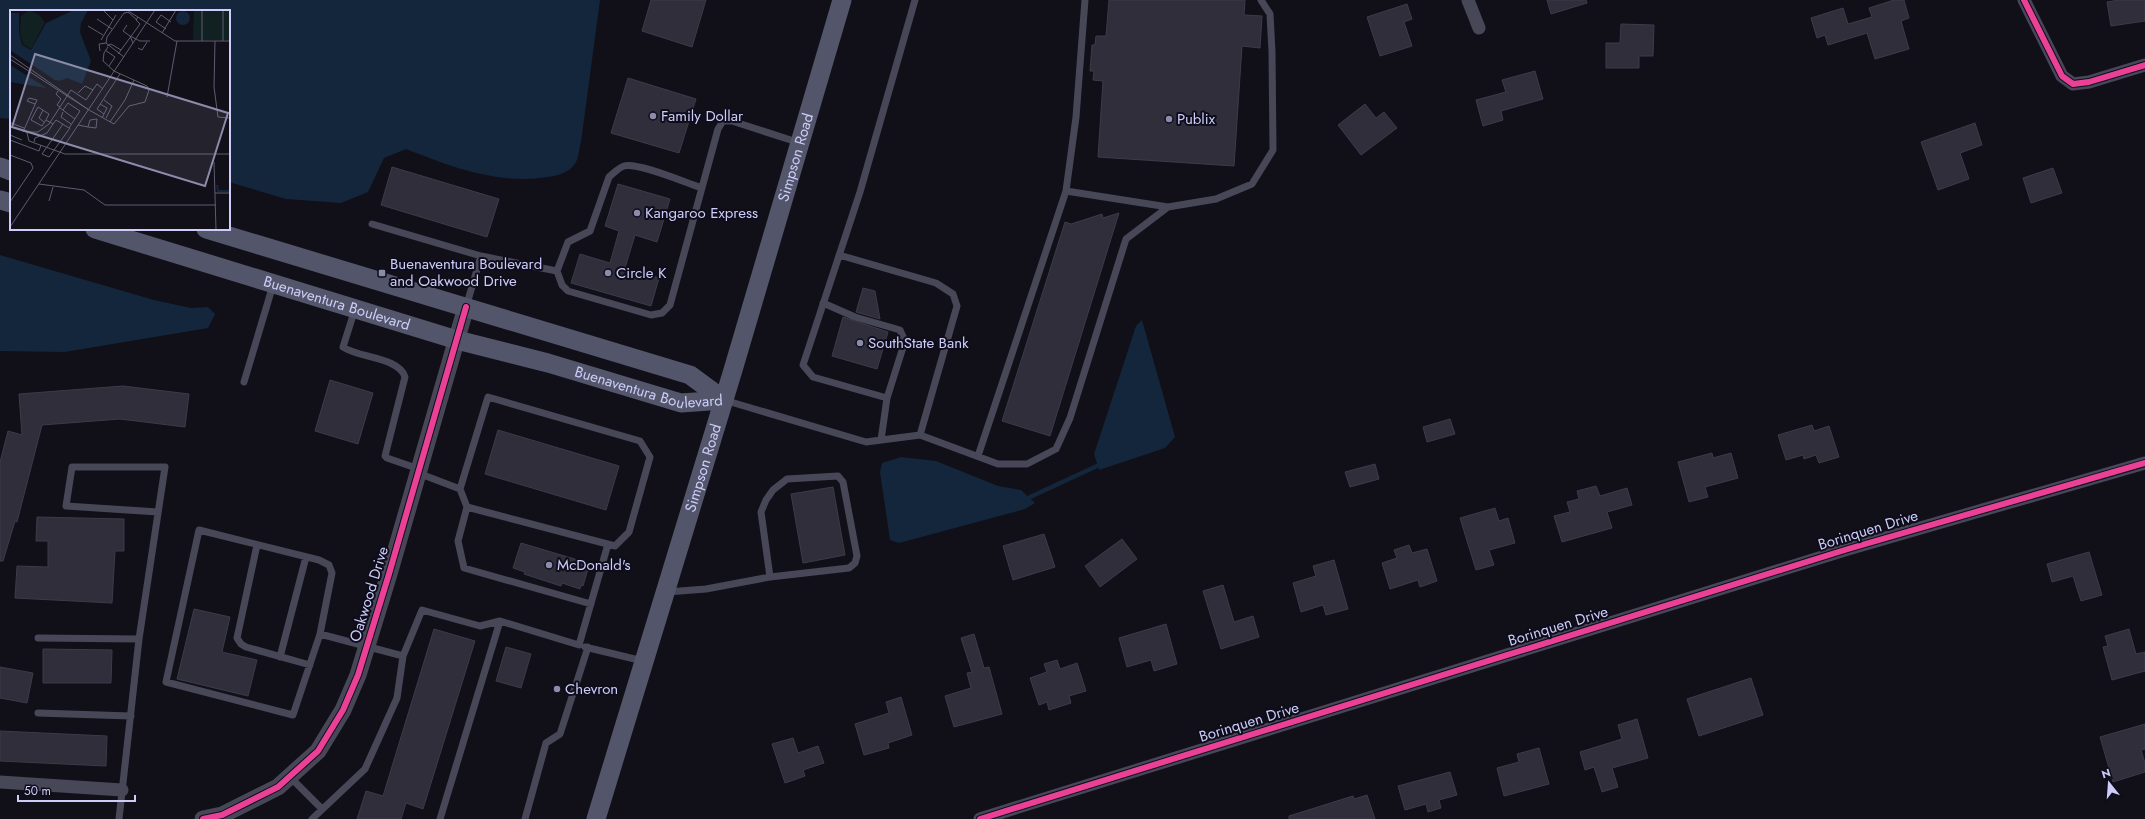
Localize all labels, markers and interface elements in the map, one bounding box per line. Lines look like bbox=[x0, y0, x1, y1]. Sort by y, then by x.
inset map bbox=[10, 10, 230, 230]
place label: Family Dollar bbox=[661, 105, 744, 127]
place label: Publix bbox=[1177, 108, 1216, 130]
street label: Simpson Road bbox=[772, 110, 819, 204]
marker: Family Dollar bbox=[648, 111, 658, 121]
marker: Publix bbox=[1164, 114, 1174, 124]
place label: Kangaroo Express bbox=[645, 202, 758, 224]
marker: Kangaroo Express bbox=[632, 208, 642, 218]
place label: Buenaventura Boulevard and Oakwood Drive bbox=[390, 253, 542, 292]
place label: Circle K bbox=[616, 262, 667, 284]
marker: Buenaventura Boulevard and Oakwood Drive bbox=[377, 268, 387, 278]
marker: Circle K bbox=[603, 268, 613, 278]
street label: Buenaventura Boulevard bbox=[261, 270, 413, 336]
place label: SouthState Bank bbox=[868, 332, 969, 354]
marker: SouthState Bank bbox=[855, 338, 865, 348]
street label: Buenaventura Boulevard bbox=[572, 361, 723, 414]
street label: Simpson Road bbox=[679, 421, 727, 515]
street label: Borinquen Drive bbox=[1815, 504, 1921, 556]
street label: Oakwood Drive bbox=[344, 543, 394, 644]
place label: McDonald's bbox=[557, 554, 631, 576]
marker: McDonald's bbox=[544, 560, 554, 570]
street label: Borinquen Drive bbox=[1505, 600, 1611, 652]
place label: Chevron bbox=[565, 678, 618, 700]
marker: Chevron bbox=[552, 684, 562, 694]
street label: Borinquen Drive bbox=[1196, 696, 1302, 748]
north arrow bbox=[2089, 763, 2129, 803]
text: N bbox=[2100, 765, 2113, 782]
scale bar bbox=[18, 777, 135, 803]
text: 50 m bbox=[24, 782, 51, 800]

